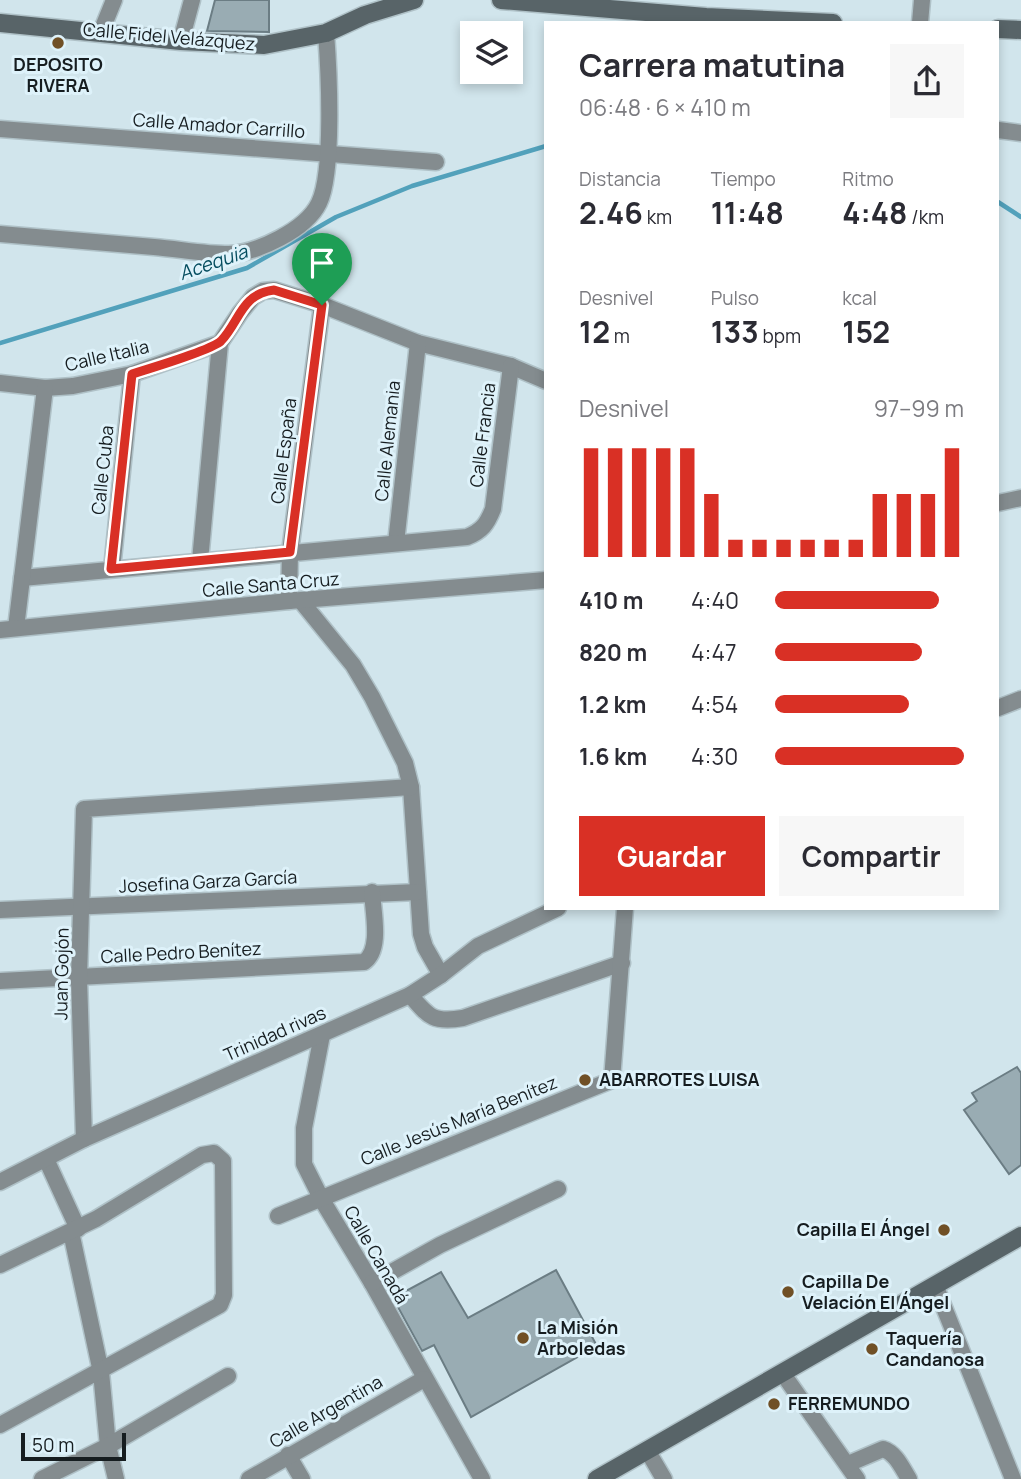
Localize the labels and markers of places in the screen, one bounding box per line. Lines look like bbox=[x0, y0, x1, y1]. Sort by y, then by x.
marker: DEPOSITO RIVERA bbox=[50, 35, 66, 51]
place label: DEPOSITO RIVERA bbox=[13, 52, 103, 97]
pin bbox=[292, 233, 352, 305]
place label: ABARROTES LUISA bbox=[599, 1067, 760, 1091]
marker: ABARROTES LUISA bbox=[577, 1072, 593, 1088]
place label: Capilla El Ángel bbox=[797, 1217, 930, 1241]
marker: Capilla El Ángel bbox=[936, 1222, 952, 1238]
place label: Capilla De Velación El Ángel bbox=[802, 1269, 949, 1314]
marker: Capilla De Velación El Ángel bbox=[780, 1284, 796, 1300]
place label: La Misión Arboledas bbox=[537, 1315, 626, 1360]
place label: Taquería Candanosa bbox=[886, 1326, 984, 1371]
marker: La Misión Arboledas bbox=[515, 1330, 531, 1346]
marker: Taquería Candanosa bbox=[864, 1341, 880, 1357]
place label: FERREMUNDO bbox=[788, 1391, 910, 1415]
marker: FERREMUNDO bbox=[766, 1396, 782, 1412]

